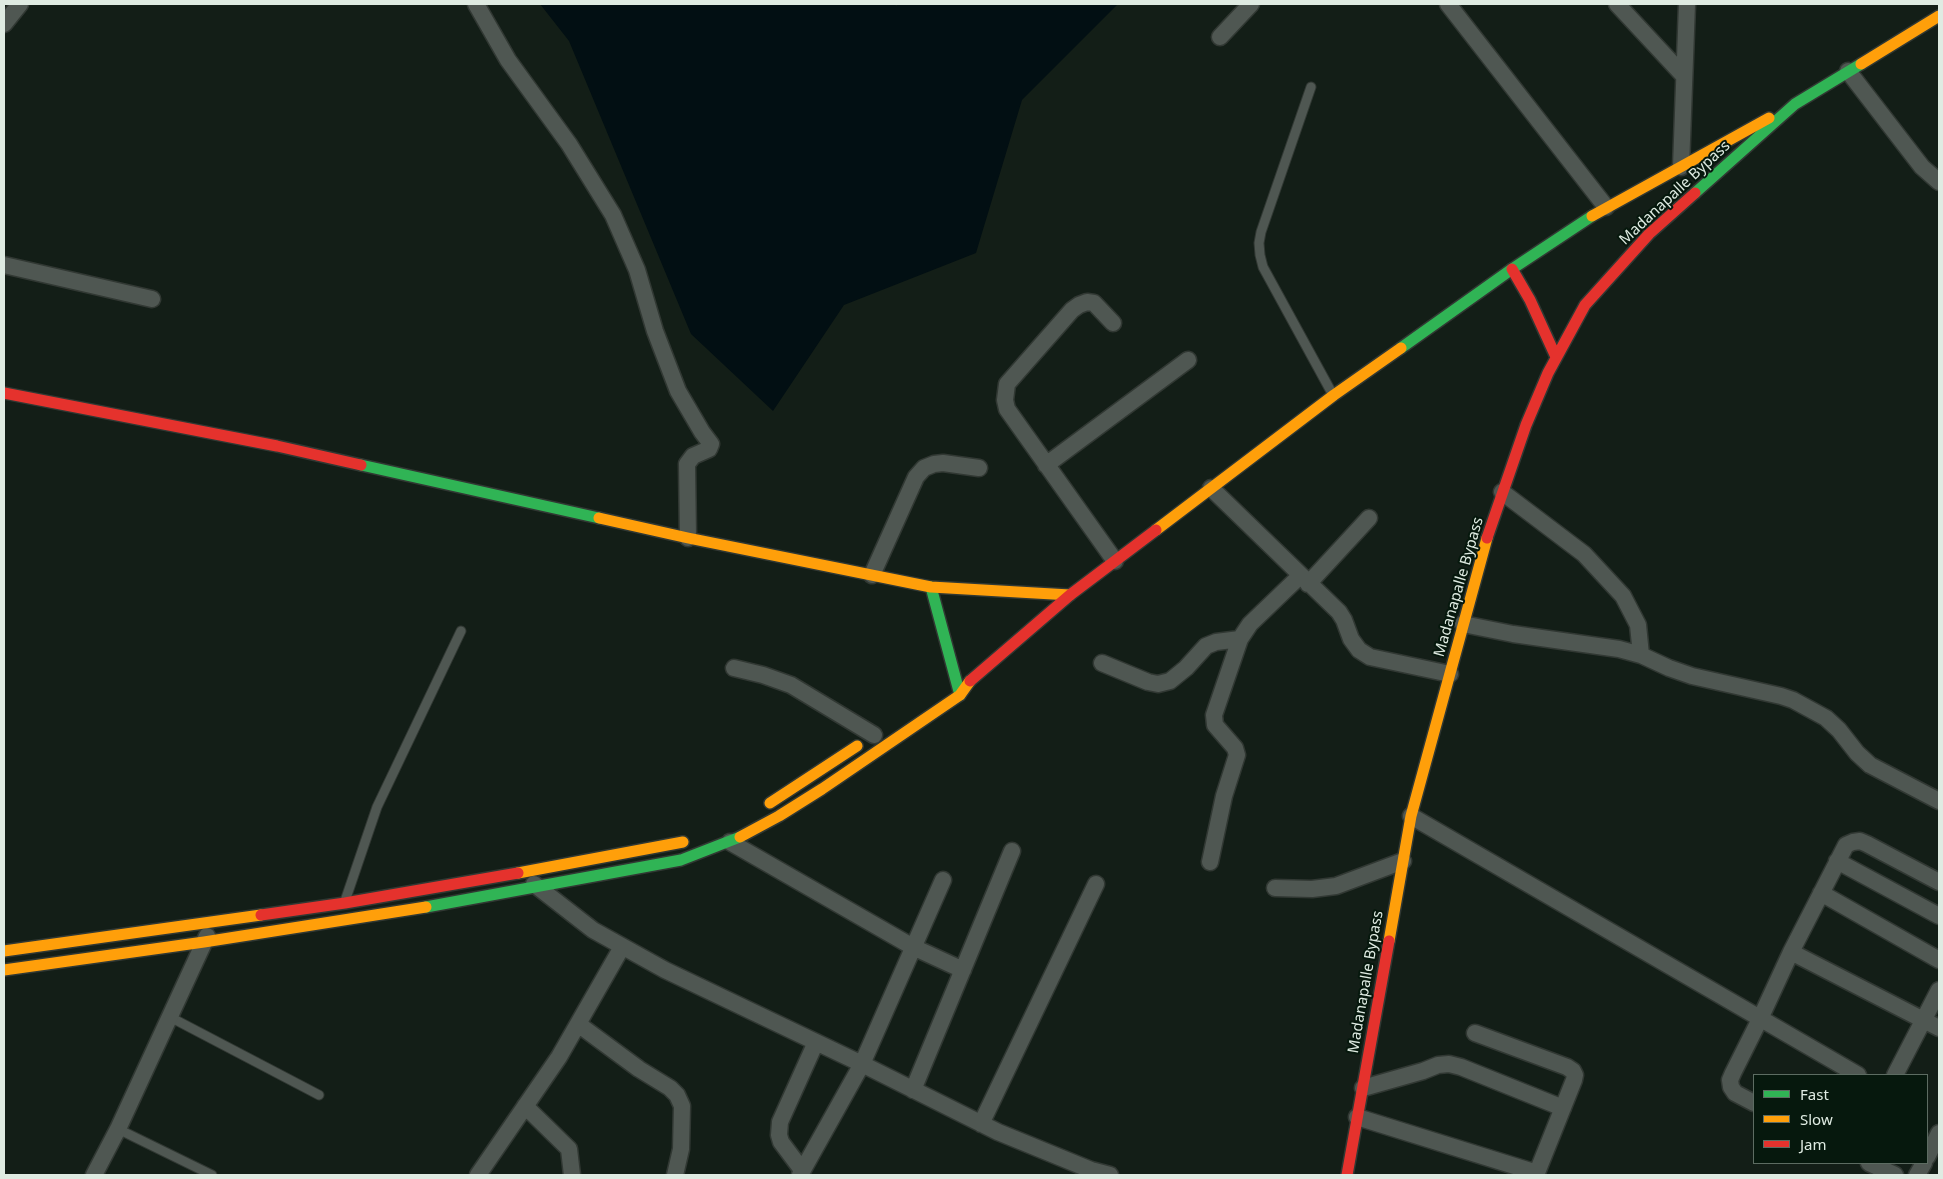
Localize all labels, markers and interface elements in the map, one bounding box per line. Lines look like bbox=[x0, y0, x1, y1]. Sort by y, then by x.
street label: Madanapalle Bypass bbox=[1616, 137, 1734, 249]
street label: Madanapalle Bypass bbox=[1430, 515, 1488, 659]
street label: Madanapalle Bypass bbox=[1345, 909, 1387, 1055]
legend bbox=[1753, 1074, 1928, 1164]
text: Fast bbox=[1800, 1084, 1829, 1104]
text: Slow bbox=[1800, 1109, 1833, 1129]
text: Jam bbox=[1800, 1134, 1827, 1154]

